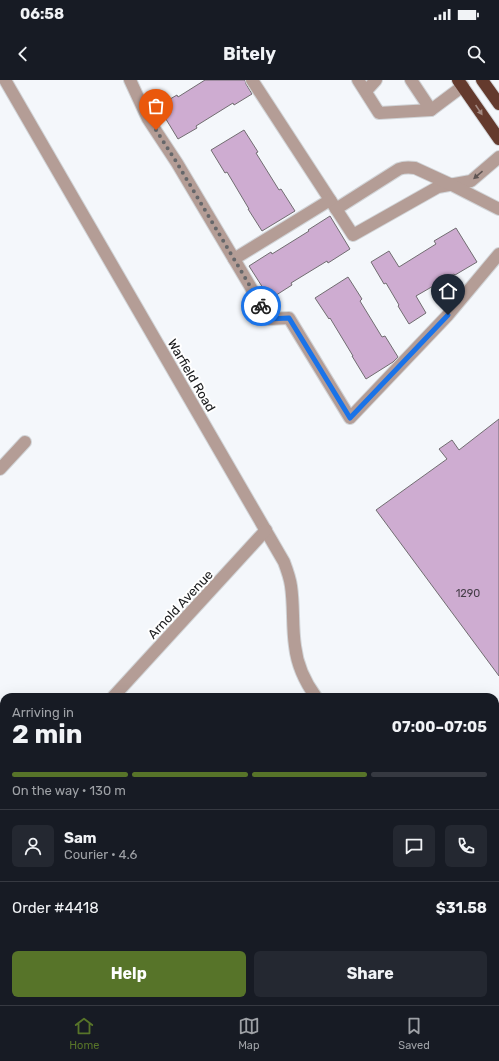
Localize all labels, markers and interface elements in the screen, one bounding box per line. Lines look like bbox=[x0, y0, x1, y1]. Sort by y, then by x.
text: 06:58 bbox=[20, 5, 64, 23]
icon: back bbox=[12, 43, 34, 65]
text: Bitely bbox=[223, 43, 276, 65]
icon: search bbox=[465, 43, 487, 65]
pin bbox=[139, 89, 173, 130]
icon: bag bbox=[145, 95, 167, 117]
one-way arrow bbox=[475, 104, 483, 115]
one-way arrow bbox=[472, 171, 483, 180]
pin bbox=[431, 274, 465, 315]
icon: home bbox=[437, 280, 459, 302]
courier bbox=[241, 286, 281, 326]
icon: bike bbox=[250, 295, 272, 317]
street label: Warfield Road bbox=[165, 336, 218, 414]
street label: Arnold Avenue bbox=[145, 567, 216, 642]
house number: 1290 bbox=[456, 587, 480, 600]
text: Arriving in bbox=[12, 705, 74, 720]
text: 07:00–07:05 bbox=[392, 718, 487, 736]
text: 2 min bbox=[12, 719, 82, 750]
text: On the way · 130 m bbox=[12, 783, 126, 798]
button: person bbox=[12, 825, 54, 867]
button: chat bbox=[393, 825, 435, 867]
button: phone bbox=[445, 825, 487, 867]
text: Sam bbox=[64, 829, 97, 847]
text: Courier · 4.6 bbox=[64, 847, 137, 862]
text: Order #4418 bbox=[12, 899, 99, 917]
text: $31.58 bbox=[436, 899, 487, 917]
button: Help bbox=[12, 951, 246, 997]
button: Share bbox=[254, 951, 487, 997]
tab: Home bbox=[69, 1015, 99, 1052]
tab: Map bbox=[238, 1015, 260, 1052]
tab: Saved bbox=[398, 1015, 430, 1052]

